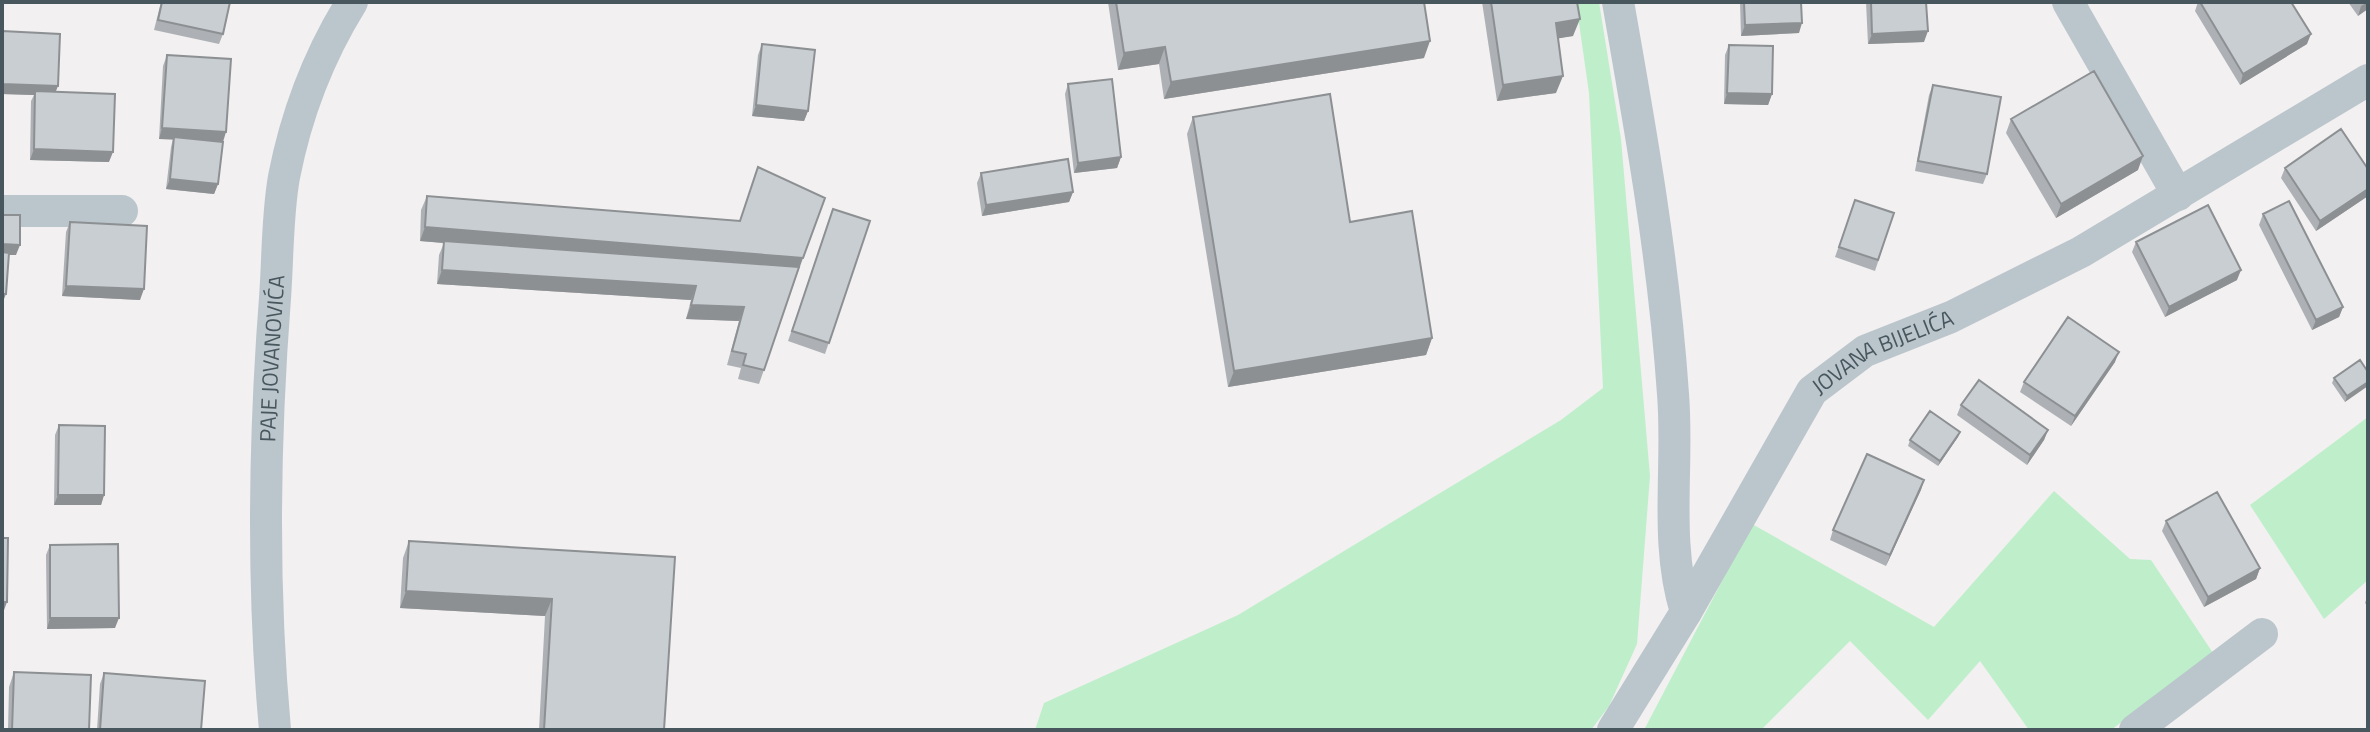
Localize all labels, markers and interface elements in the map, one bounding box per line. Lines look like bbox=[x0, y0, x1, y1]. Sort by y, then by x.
street label: PAJE JOVANOVIĆA bbox=[250, 274, 293, 442]
street label: JOVANA BIJELIĆA bbox=[1804, 301, 1959, 403]

